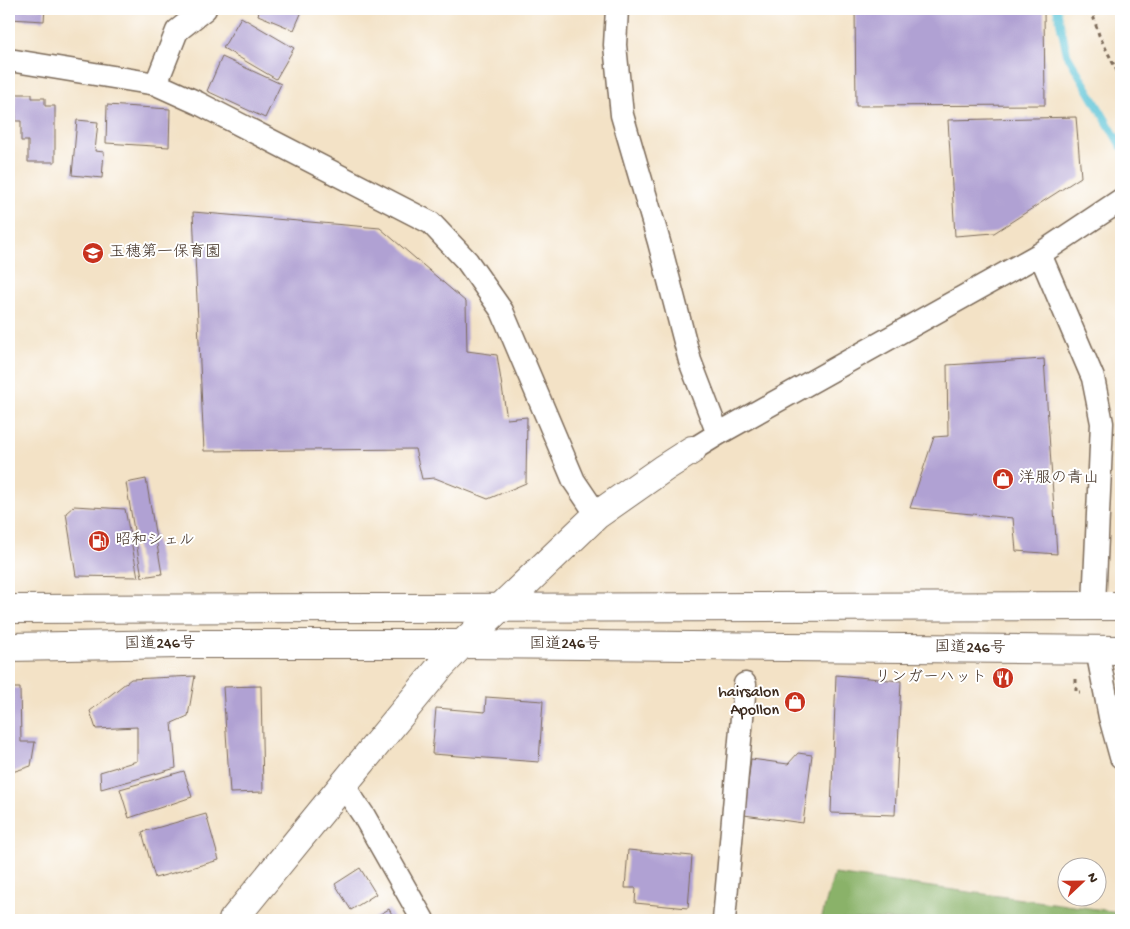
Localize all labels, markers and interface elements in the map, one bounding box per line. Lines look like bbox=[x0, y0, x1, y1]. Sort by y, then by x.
school or university icon: 玉穂第一保育園 bbox=[81, 241, 105, 265]
place label: 玉穂第一保育園 bbox=[109, 242, 221, 263]
shop icon: 洋服の青山 bbox=[991, 467, 1015, 491]
place label: 洋服の青山 bbox=[1019, 468, 1099, 489]
fuel station icon: 昭和シェル bbox=[87, 529, 111, 553]
place label: 昭和シェル bbox=[115, 531, 195, 551]
street label: 国道246号 bbox=[124, 634, 196, 655]
street label: 国道246号 bbox=[529, 635, 601, 655]
street label: 国道246号 bbox=[934, 638, 1006, 659]
restaurant icon: リンガーハット bbox=[991, 666, 1015, 690]
place label: リンガーハット bbox=[875, 668, 987, 688]
place label: hairsalon Apollon bbox=[718, 684, 779, 721]
shop icon: hairsalon Apollon bbox=[783, 690, 807, 714]
north arrow bbox=[1058, 856, 1108, 906]
text: N bbox=[1082, 871, 1101, 885]

